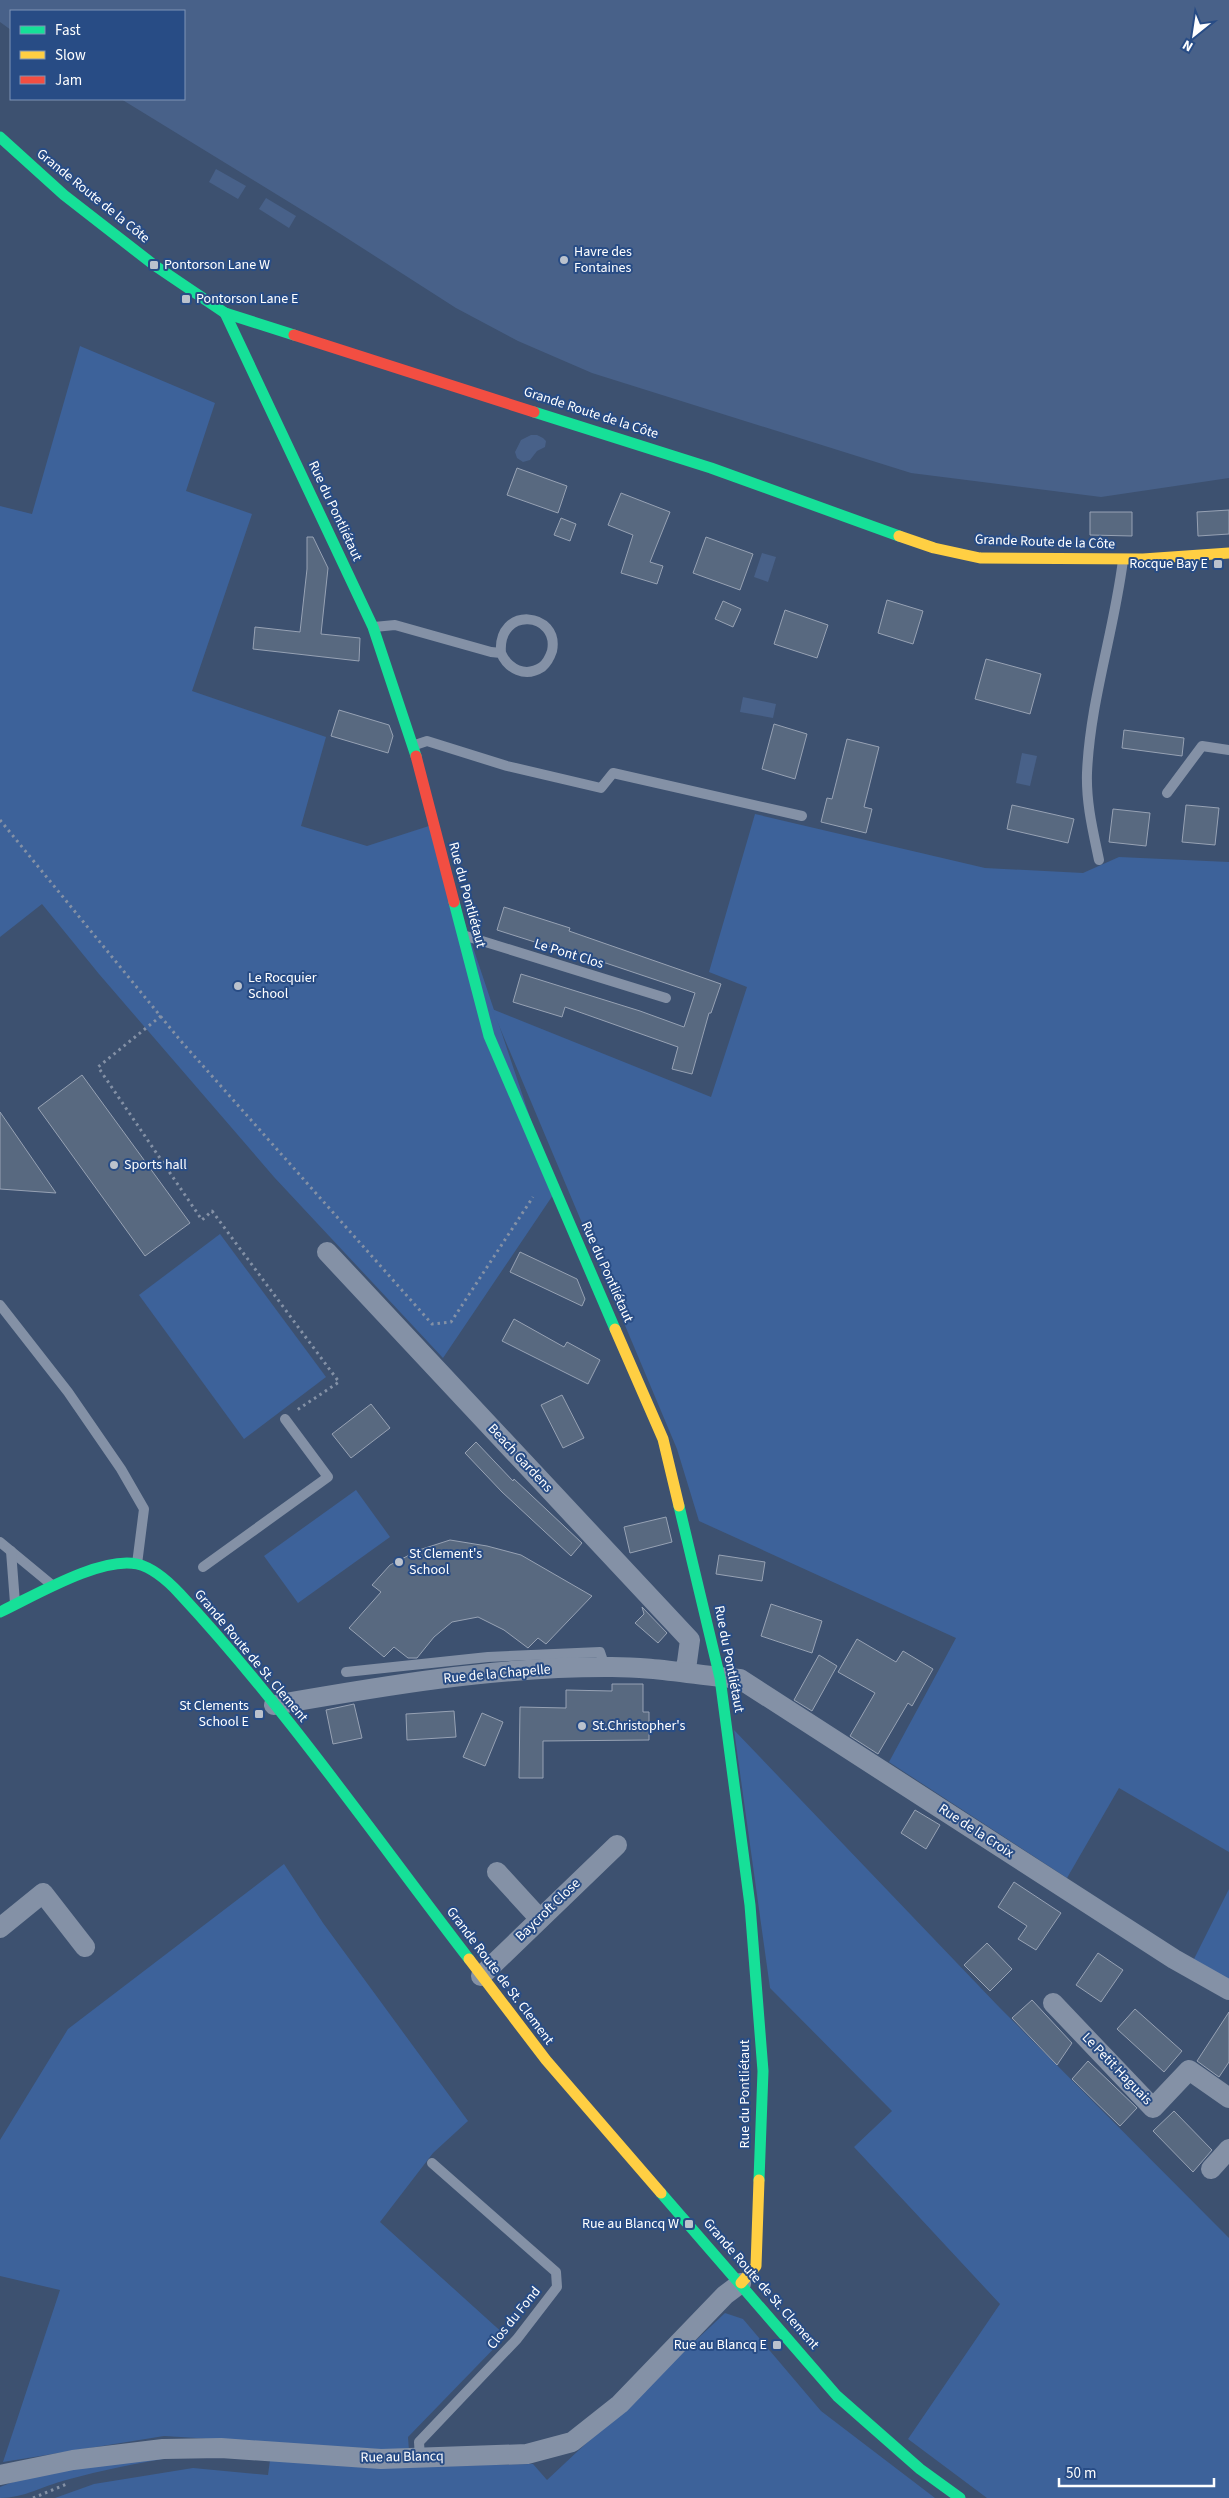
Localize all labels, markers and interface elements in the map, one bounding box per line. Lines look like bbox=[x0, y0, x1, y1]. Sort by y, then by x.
legend bbox=[10, 10, 185, 100]
north arrow bbox=[1169, 10, 1219, 60]
text: Fast bbox=[55, 20, 81, 41]
text: N bbox=[1179, 34, 1197, 56]
text: Slow bbox=[55, 45, 86, 66]
text: Jam bbox=[55, 70, 82, 91]
street label: Grande Route de la Côte bbox=[32, 144, 154, 248]
place label: Havre des Fontaines bbox=[574, 242, 632, 278]
marker: Havre des Fontaines bbox=[558, 254, 570, 266]
place label: Pontorson Lane W bbox=[164, 255, 270, 275]
marker: Pontorson Lane W bbox=[148, 259, 160, 271]
place label: Pontorson Lane E bbox=[196, 289, 298, 309]
marker: Pontorson Lane E bbox=[180, 293, 192, 305]
street label: Grande Route de la Côte bbox=[521, 382, 661, 444]
street label: Rue du Pontliétaut bbox=[303, 457, 367, 565]
street label: Grande Route de la Côte bbox=[974, 530, 1116, 554]
place label: Rocque Bay E bbox=[1129, 554, 1208, 574]
marker: Rocque Bay E bbox=[1212, 558, 1224, 570]
street label: Rue du Pontliétaut bbox=[443, 840, 491, 950]
street label: Le Pont Clos bbox=[532, 934, 606, 974]
place label: Le Rocquier School bbox=[248, 968, 317, 1004]
marker: Le Rocquier School bbox=[232, 980, 244, 992]
place label: Sports hall bbox=[124, 1155, 187, 1175]
marker: Sports hall bbox=[108, 1159, 120, 1171]
street label: Rue du Pontliétaut bbox=[576, 1218, 638, 1326]
street label: Beach Gardens bbox=[483, 1419, 557, 1497]
place label: St Clement's School bbox=[409, 1544, 482, 1580]
marker: St Clement's School bbox=[393, 1556, 405, 1568]
street label: Grande Route de St. Clement bbox=[189, 1585, 313, 1727]
street label: Rue du Pontliétaut bbox=[709, 1604, 749, 1715]
street label: Rue de la Chapelle bbox=[442, 1659, 552, 1689]
place label: St Clements School E bbox=[179, 1696, 249, 1732]
marker: St Clements School E bbox=[253, 1708, 265, 1720]
place label: St.Christopher's bbox=[592, 1716, 685, 1736]
marker: St.Christopher's bbox=[576, 1720, 588, 1732]
street label: Rue de la Croix bbox=[934, 1799, 1018, 1863]
street label: Baycroft Close bbox=[511, 1874, 585, 1946]
street label: Grande Route de St. Clement bbox=[441, 1903, 559, 2049]
street label: Le Petit Haguais bbox=[1077, 2028, 1157, 2110]
street label: Rue du Pontliétaut bbox=[735, 2039, 755, 2148]
place label: Rue au Blancq W bbox=[582, 2214, 679, 2234]
street label: Grande Route de St. Clement bbox=[698, 2214, 824, 2354]
marker: Rue au Blancq W bbox=[683, 2218, 695, 2230]
street label: Clos du Fond bbox=[482, 2282, 546, 2354]
place label: Rue au Blancq E bbox=[674, 2335, 767, 2355]
marker: Rue au Blancq E bbox=[771, 2339, 783, 2351]
street label: Rue au Blancq bbox=[360, 2446, 444, 2468]
scale bar bbox=[1059, 2456, 1214, 2488]
text: 50 m bbox=[1066, 2463, 1096, 2484]

